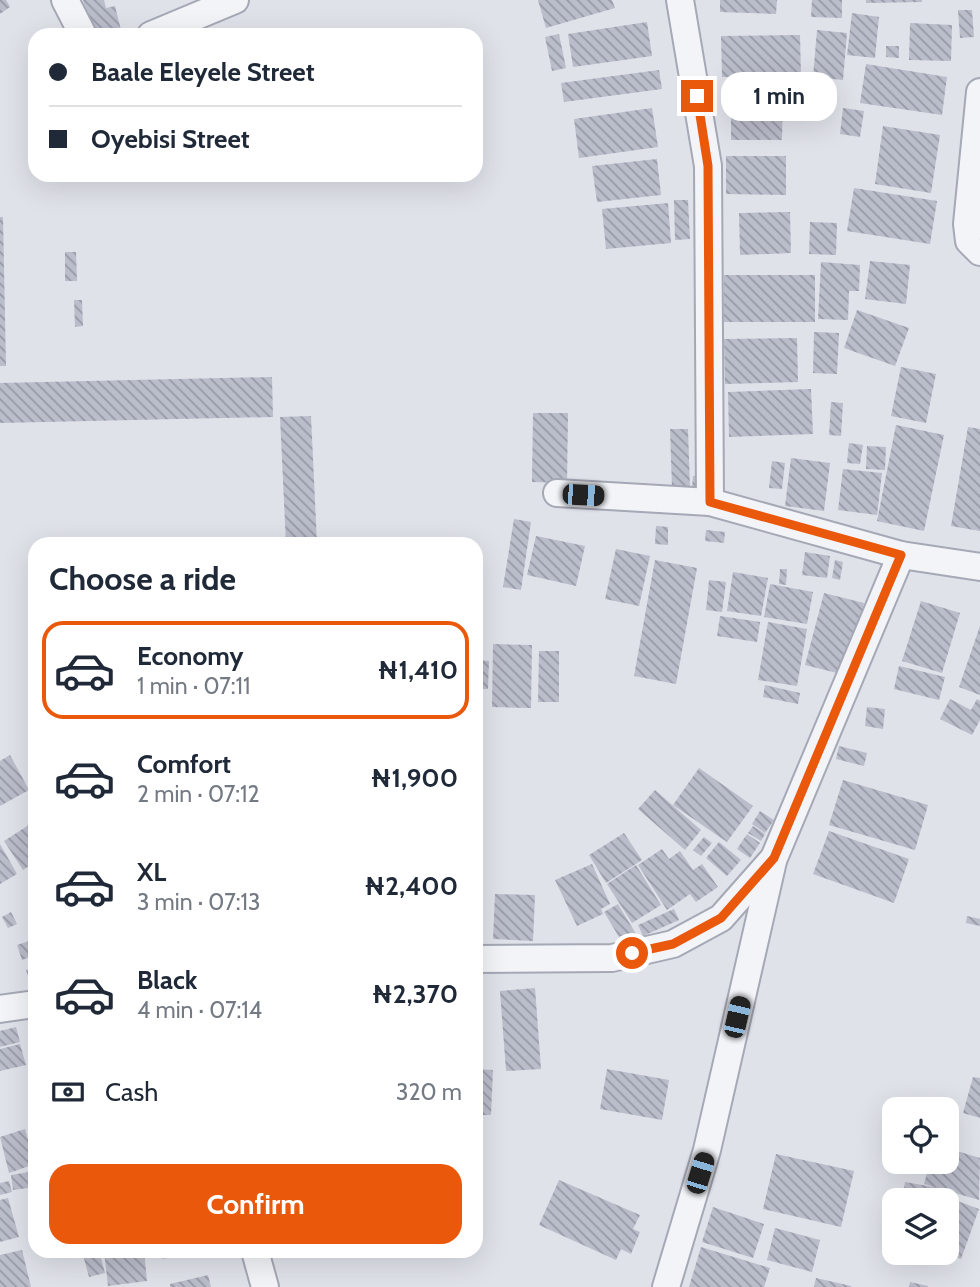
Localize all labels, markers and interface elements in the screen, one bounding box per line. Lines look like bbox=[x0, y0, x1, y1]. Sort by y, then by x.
text: Baale Eleyele Street bbox=[91, 56, 315, 88]
callout: 1 min bbox=[722, 72, 837, 120]
route end bbox=[681, 80, 713, 112]
text: 1 min bbox=[753, 82, 805, 110]
text: Oyebisi Street bbox=[91, 123, 250, 155]
car bbox=[562, 483, 605, 507]
text: Choose a ride bbox=[49, 559, 236, 598]
icon: car bbox=[53, 639, 116, 702]
text: Economy bbox=[137, 640, 243, 672]
text: ₦1,410 bbox=[378, 654, 458, 686]
text: 1 min · 07:11 bbox=[137, 672, 251, 700]
icon: car bbox=[53, 747, 116, 810]
text: Comfort bbox=[137, 748, 231, 780]
text: ₦1,900 bbox=[370, 762, 458, 794]
text: 2 min · 07:12 bbox=[137, 780, 260, 808]
icon: car bbox=[53, 855, 116, 918]
text: XL bbox=[137, 856, 166, 888]
text: ₦2,400 bbox=[364, 870, 458, 902]
text: 3 min · 07:13 bbox=[137, 888, 260, 916]
route start bbox=[616, 937, 648, 969]
icon: car bbox=[53, 963, 116, 1026]
text: Black bbox=[137, 964, 197, 996]
text: ₦2,370 bbox=[372, 978, 458, 1010]
car bbox=[723, 994, 752, 1040]
text: 4 min · 07:14 bbox=[137, 996, 262, 1024]
icon: cash bbox=[49, 1073, 87, 1111]
text: Cash bbox=[105, 1076, 158, 1108]
text: 320 m bbox=[396, 1078, 462, 1106]
map controls bbox=[882, 1097, 959, 1265]
button: locate bbox=[882, 1097, 959, 1174]
car bbox=[684, 1150, 717, 1196]
button: Confirm bbox=[49, 1164, 462, 1244]
button: layers bbox=[882, 1188, 959, 1265]

